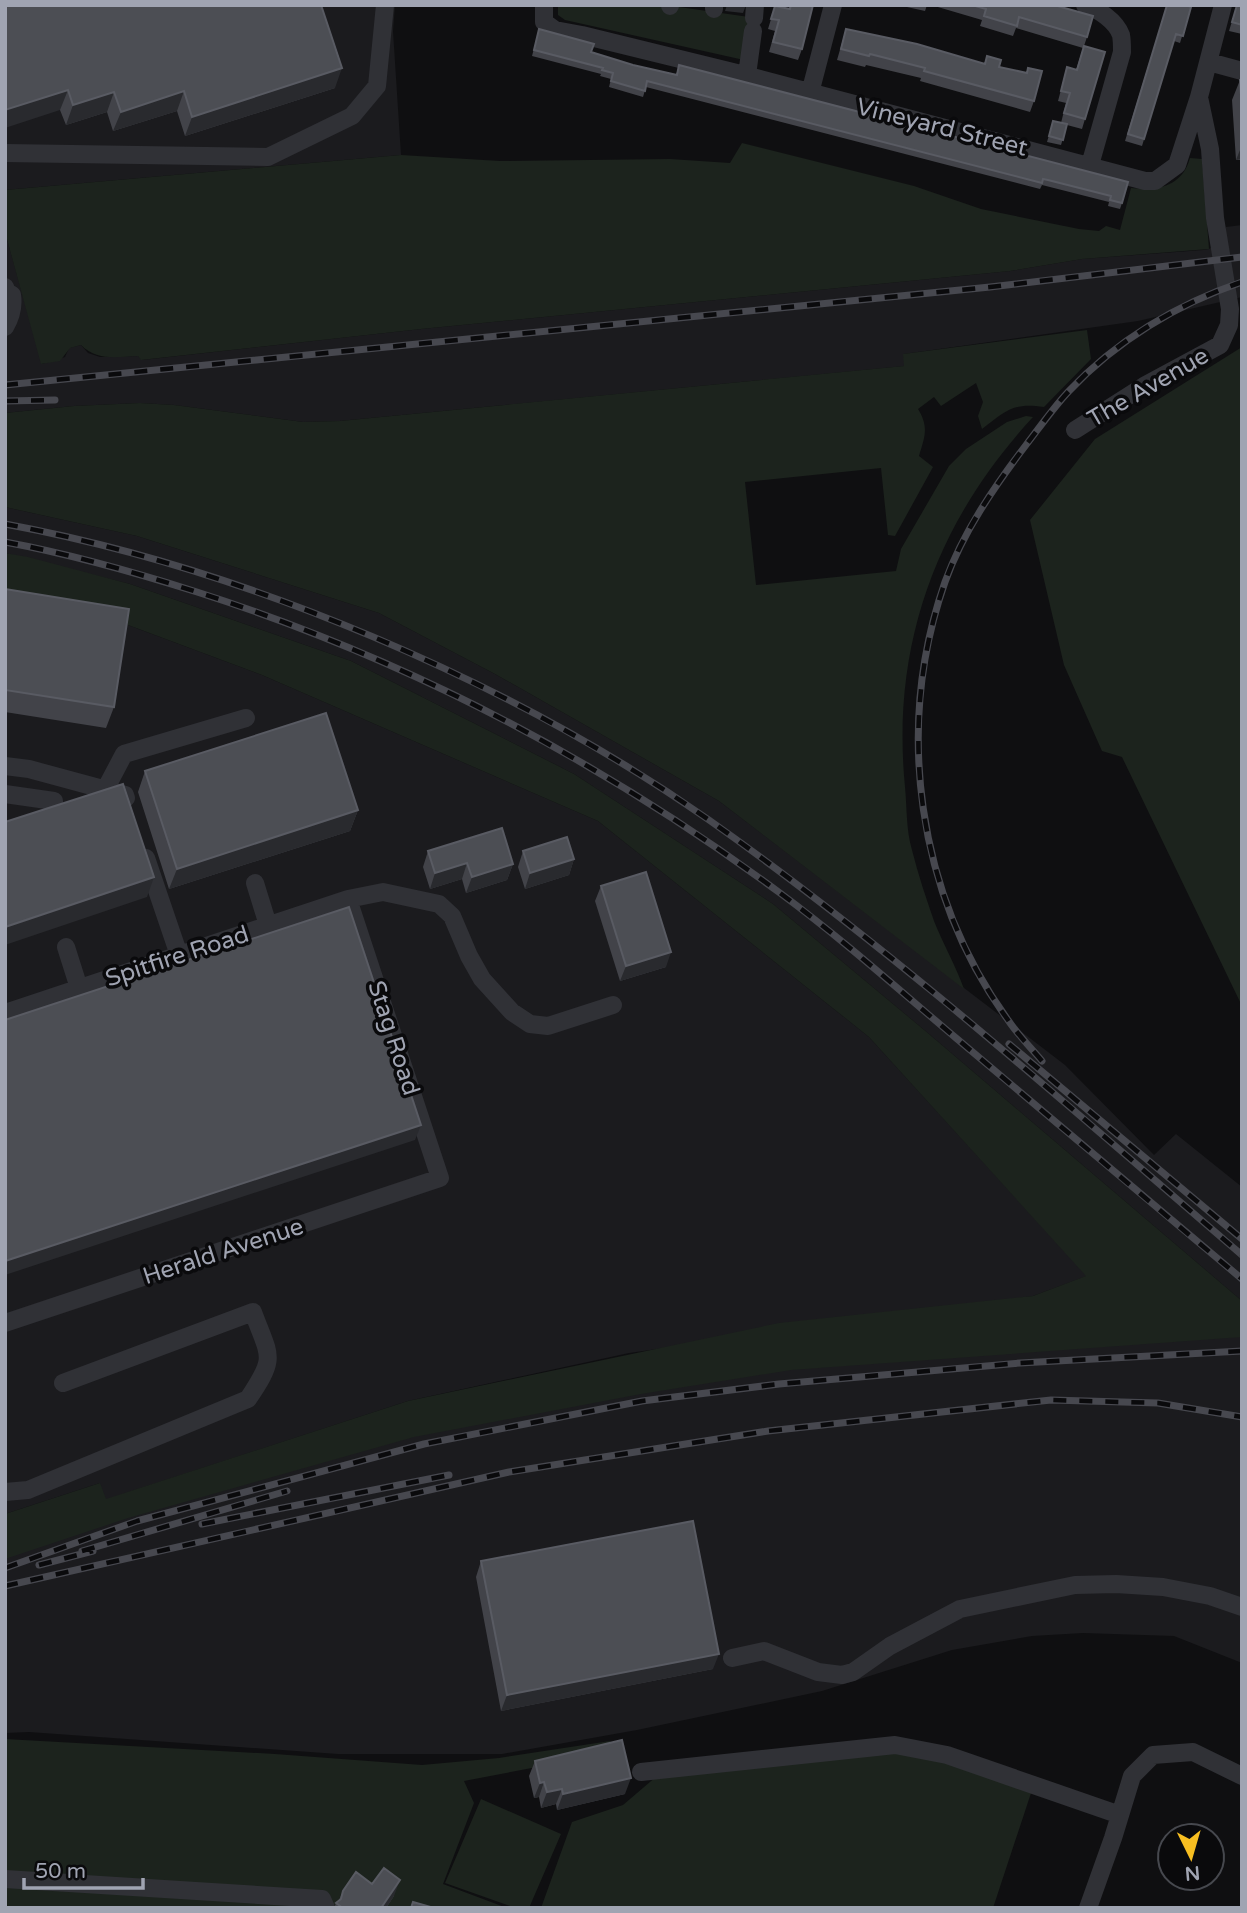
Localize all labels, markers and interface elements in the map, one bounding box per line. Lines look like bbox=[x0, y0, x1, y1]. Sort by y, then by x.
street label: Vineyard Street bbox=[853, 92, 1031, 163]
street label: The Avenue bbox=[1083, 341, 1214, 434]
street label: Spitfire Road bbox=[102, 920, 253, 993]
street label: Stag Road bbox=[361, 977, 426, 1099]
street label: Herald Avenue bbox=[139, 1212, 307, 1291]
north arrow bbox=[1156, 1822, 1226, 1892]
scale bar bbox=[24, 1846, 144, 1890]
text: 50 m bbox=[35, 1859, 86, 1884]
text: N bbox=[1184, 1861, 1201, 1885]

